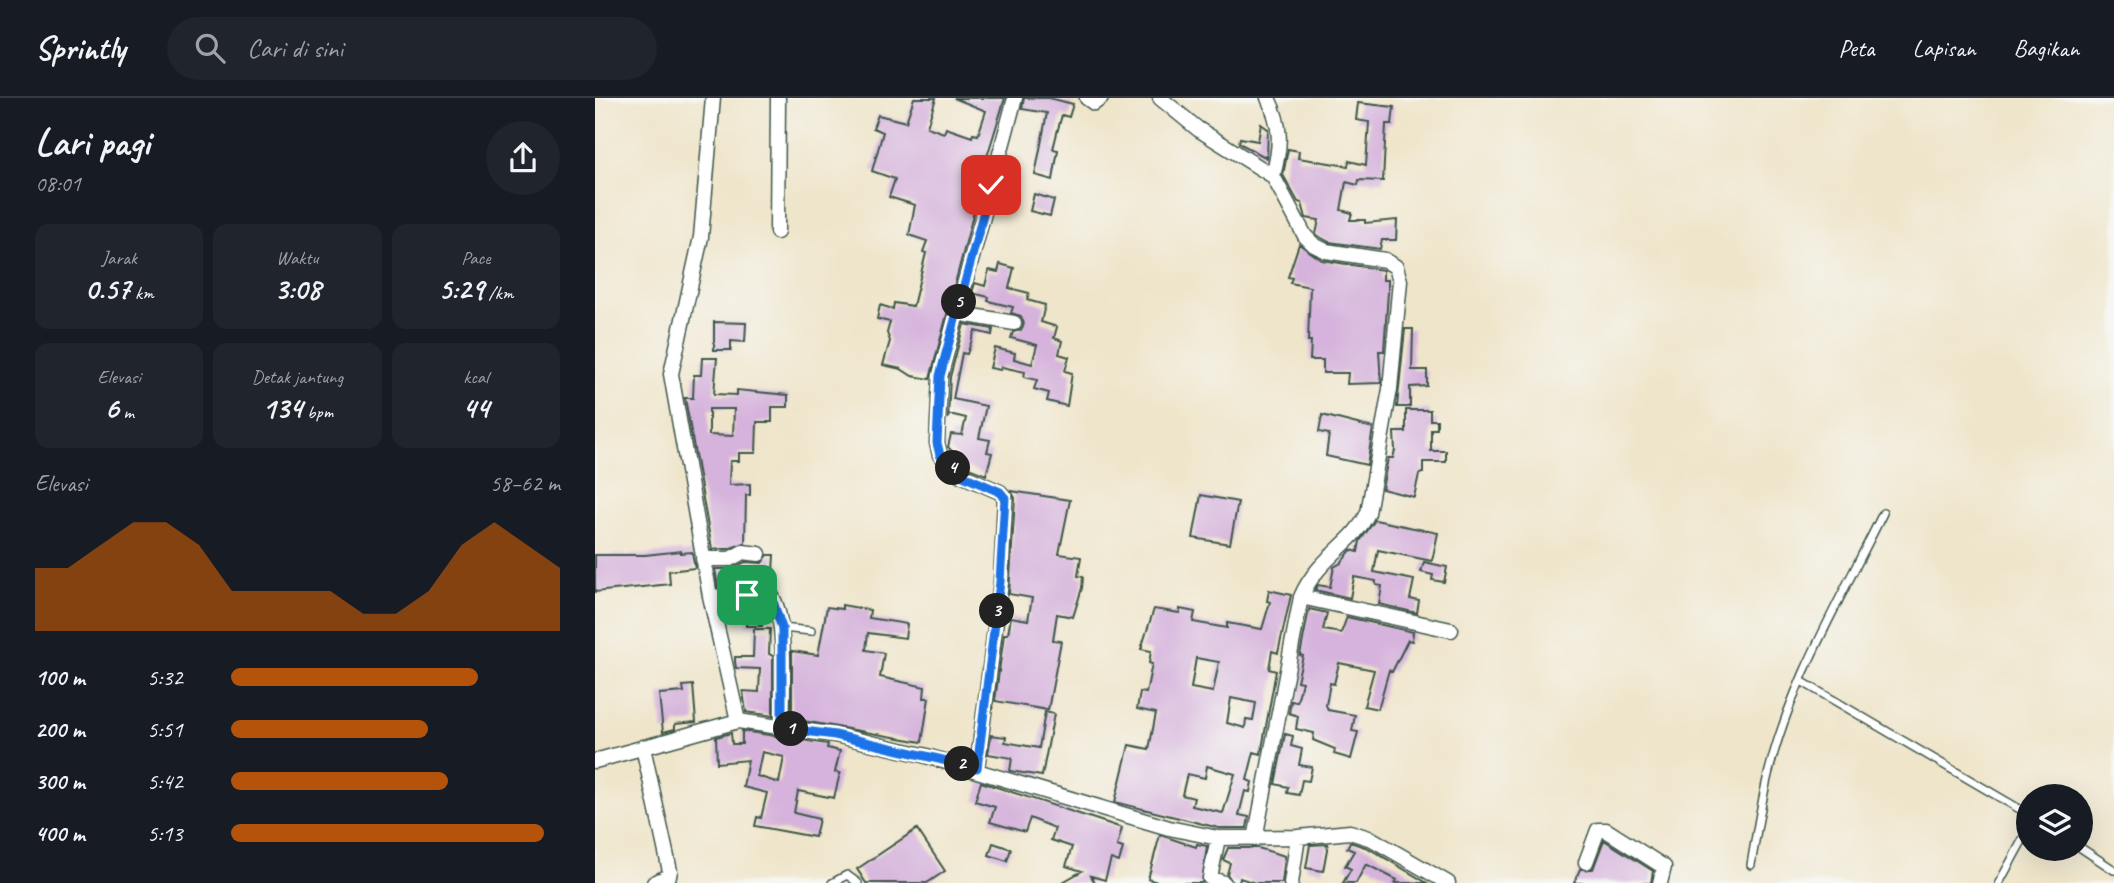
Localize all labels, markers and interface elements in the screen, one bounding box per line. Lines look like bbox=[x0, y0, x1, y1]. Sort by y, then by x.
search box bbox=[167, 17, 657, 80]
text: Sprintly bbox=[35, 27, 125, 69]
icon: search bbox=[191, 29, 229, 67]
text: Cari di sini bbox=[247, 32, 343, 65]
text: Peta bbox=[1838, 33, 1875, 63]
text: Lapisan bbox=[1913, 33, 1976, 63]
text: Bagikan bbox=[2014, 33, 2079, 63]
text: Lari pagi bbox=[35, 119, 150, 166]
button: share bbox=[486, 121, 560, 195]
pin bbox=[961, 155, 1021, 215]
icon: check bbox=[972, 166, 1010, 204]
text: 08:01 bbox=[35, 169, 81, 198]
text: Jarak bbox=[102, 246, 137, 270]
text: Waktu bbox=[276, 246, 319, 270]
text: Pace bbox=[461, 246, 490, 270]
text: 0.57 bbox=[85, 270, 131, 308]
text: 3:08 bbox=[274, 270, 321, 308]
text: 5:29 bbox=[438, 270, 484, 308]
text: km bbox=[131, 281, 154, 305]
text: /km bbox=[484, 281, 513, 305]
pin: 5 bbox=[941, 284, 977, 320]
text: 5 bbox=[954, 289, 963, 313]
text: Elevasi bbox=[97, 365, 141, 389]
text: Detak jantung bbox=[252, 365, 343, 389]
text: kcal bbox=[463, 365, 488, 389]
text: 6 bbox=[104, 389, 119, 427]
text: 134 bbox=[262, 389, 302, 427]
text: 44 bbox=[462, 389, 489, 427]
text: m bbox=[119, 400, 134, 424]
text: bpm bbox=[302, 400, 333, 424]
pin: 4 bbox=[935, 450, 971, 486]
text: 4 bbox=[948, 455, 957, 479]
text: Elevasi bbox=[35, 469, 88, 498]
text: 58–62 m bbox=[490, 469, 560, 498]
pin bbox=[717, 565, 777, 625]
icon: arrive bbox=[728, 576, 766, 614]
pin: 3 bbox=[979, 594, 1015, 628]
text: 3 bbox=[992, 598, 1001, 622]
text: 100 m bbox=[35, 663, 85, 692]
text: 5:32 bbox=[147, 663, 183, 692]
pin: 1 bbox=[773, 712, 809, 746]
text: 200 m bbox=[35, 715, 85, 744]
text: 5:51 bbox=[147, 715, 183, 744]
text: 1 bbox=[786, 716, 795, 740]
pin: 2 bbox=[945, 746, 979, 782]
text: 2 bbox=[957, 751, 966, 775]
text: 300 m bbox=[35, 767, 85, 796]
text: 5:42 bbox=[147, 767, 183, 796]
map controls bbox=[2016, 784, 2093, 861]
button: layers bbox=[2016, 784, 2093, 861]
text: 400 m bbox=[35, 819, 85, 848]
text: 5:13 bbox=[147, 819, 183, 848]

